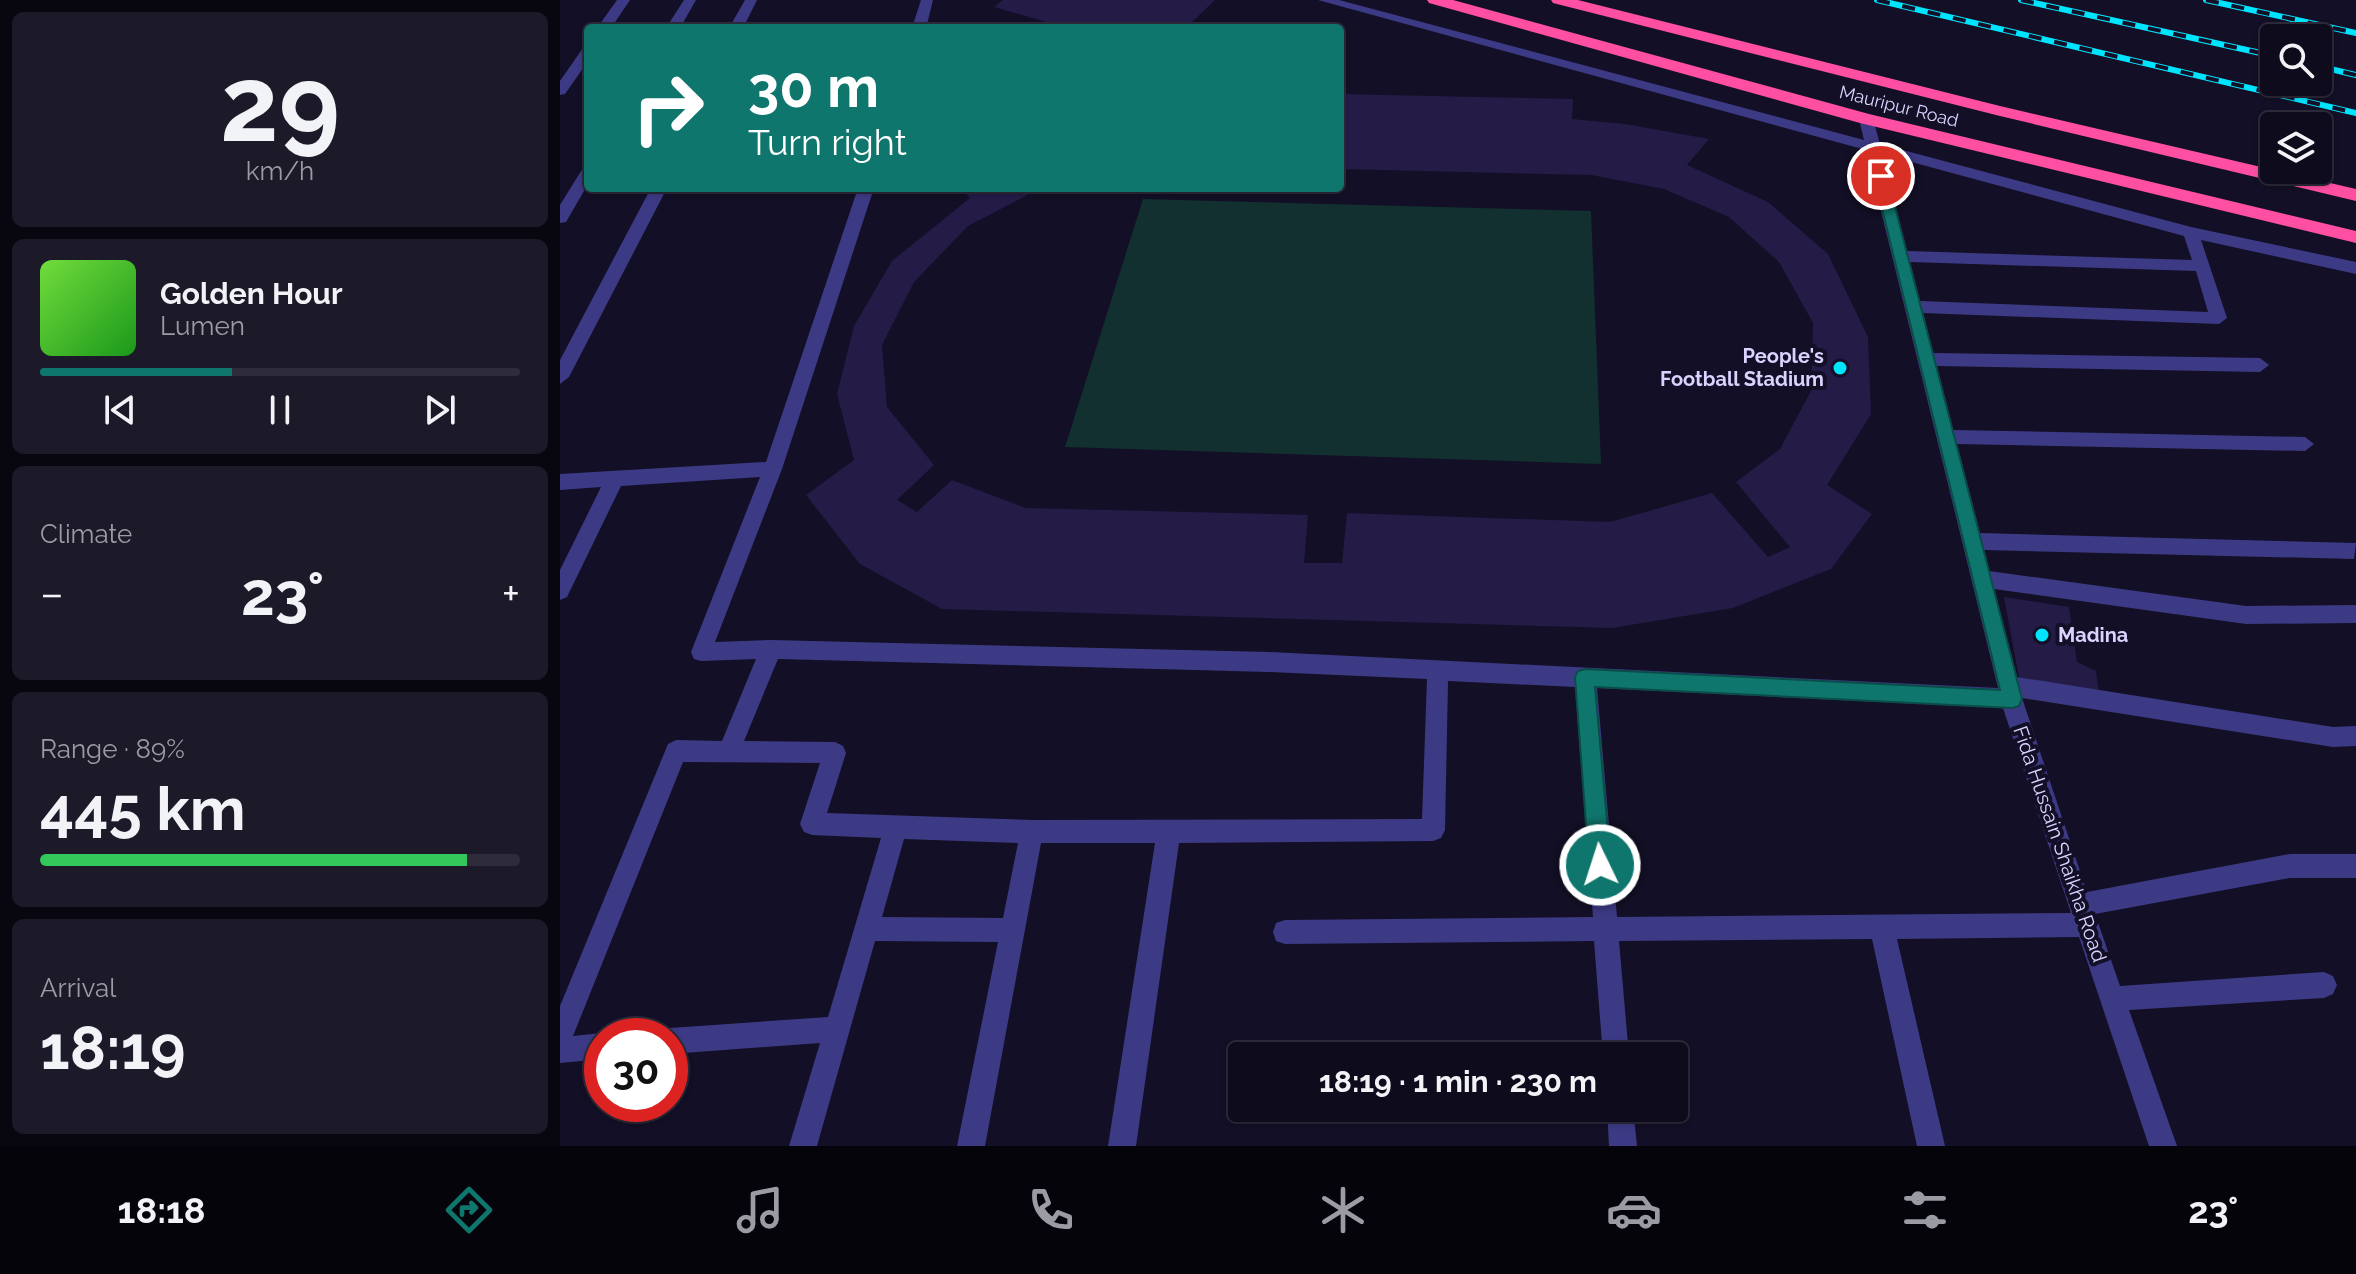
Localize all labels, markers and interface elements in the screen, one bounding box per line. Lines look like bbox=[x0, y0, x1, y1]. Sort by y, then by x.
map controls bbox=[2260, 24, 2332, 184]
button: search bbox=[2260, 24, 2332, 96]
text: 29 bbox=[220, 43, 340, 165]
text: 30 m bbox=[748, 54, 879, 120]
icon: right bbox=[616, 56, 720, 160]
street label: Mauripur Road bbox=[1837, 81, 1961, 131]
button: layers bbox=[2260, 112, 2332, 184]
text: Turn right bbox=[748, 121, 907, 163]
pin bbox=[1847, 142, 1915, 210]
icon: arrive bbox=[1859, 154, 1903, 198]
text: km/h bbox=[246, 156, 314, 186]
text: Golden Hour bbox=[160, 276, 343, 311]
text: Lumen bbox=[160, 311, 245, 341]
place label: People's Football Stadium bbox=[1660, 344, 1824, 391]
marker: People's Football Stadium bbox=[1831, 359, 1849, 377]
icon: previous bbox=[98, 388, 142, 432]
icon: pause bbox=[258, 388, 302, 432]
icon: next bbox=[418, 388, 462, 432]
text: Climate bbox=[40, 519, 132, 549]
text: 23° bbox=[241, 559, 324, 629]
text: − bbox=[40, 568, 64, 619]
text: + bbox=[502, 568, 520, 619]
place label: Madina bbox=[2058, 623, 2128, 647]
marker: Madina bbox=[2033, 626, 2051, 644]
street label: Fida Hussain Shaikha Road bbox=[2008, 723, 2112, 965]
text: Range · 89% bbox=[40, 734, 185, 764]
text: 445 km bbox=[40, 774, 246, 844]
position arrow bbox=[1558, 823, 1642, 907]
text: Arrival bbox=[40, 973, 116, 1003]
text: 18:19 bbox=[40, 1013, 186, 1083]
speed limit sign: 30 bbox=[584, 1018, 688, 1122]
text: 18:19 · 1 min · 230 m bbox=[1319, 1064, 1597, 1099]
icon: directions bbox=[441, 1182, 497, 1238]
icon: music bbox=[732, 1182, 788, 1238]
icon: phone bbox=[1023, 1182, 1079, 1238]
icon: climate bbox=[1315, 1182, 1371, 1238]
icon: car bbox=[1606, 1182, 1662, 1238]
icon: filters bbox=[1897, 1182, 1953, 1238]
text: 18:18 bbox=[118, 1189, 206, 1231]
text: 23° bbox=[2188, 1189, 2238, 1231]

